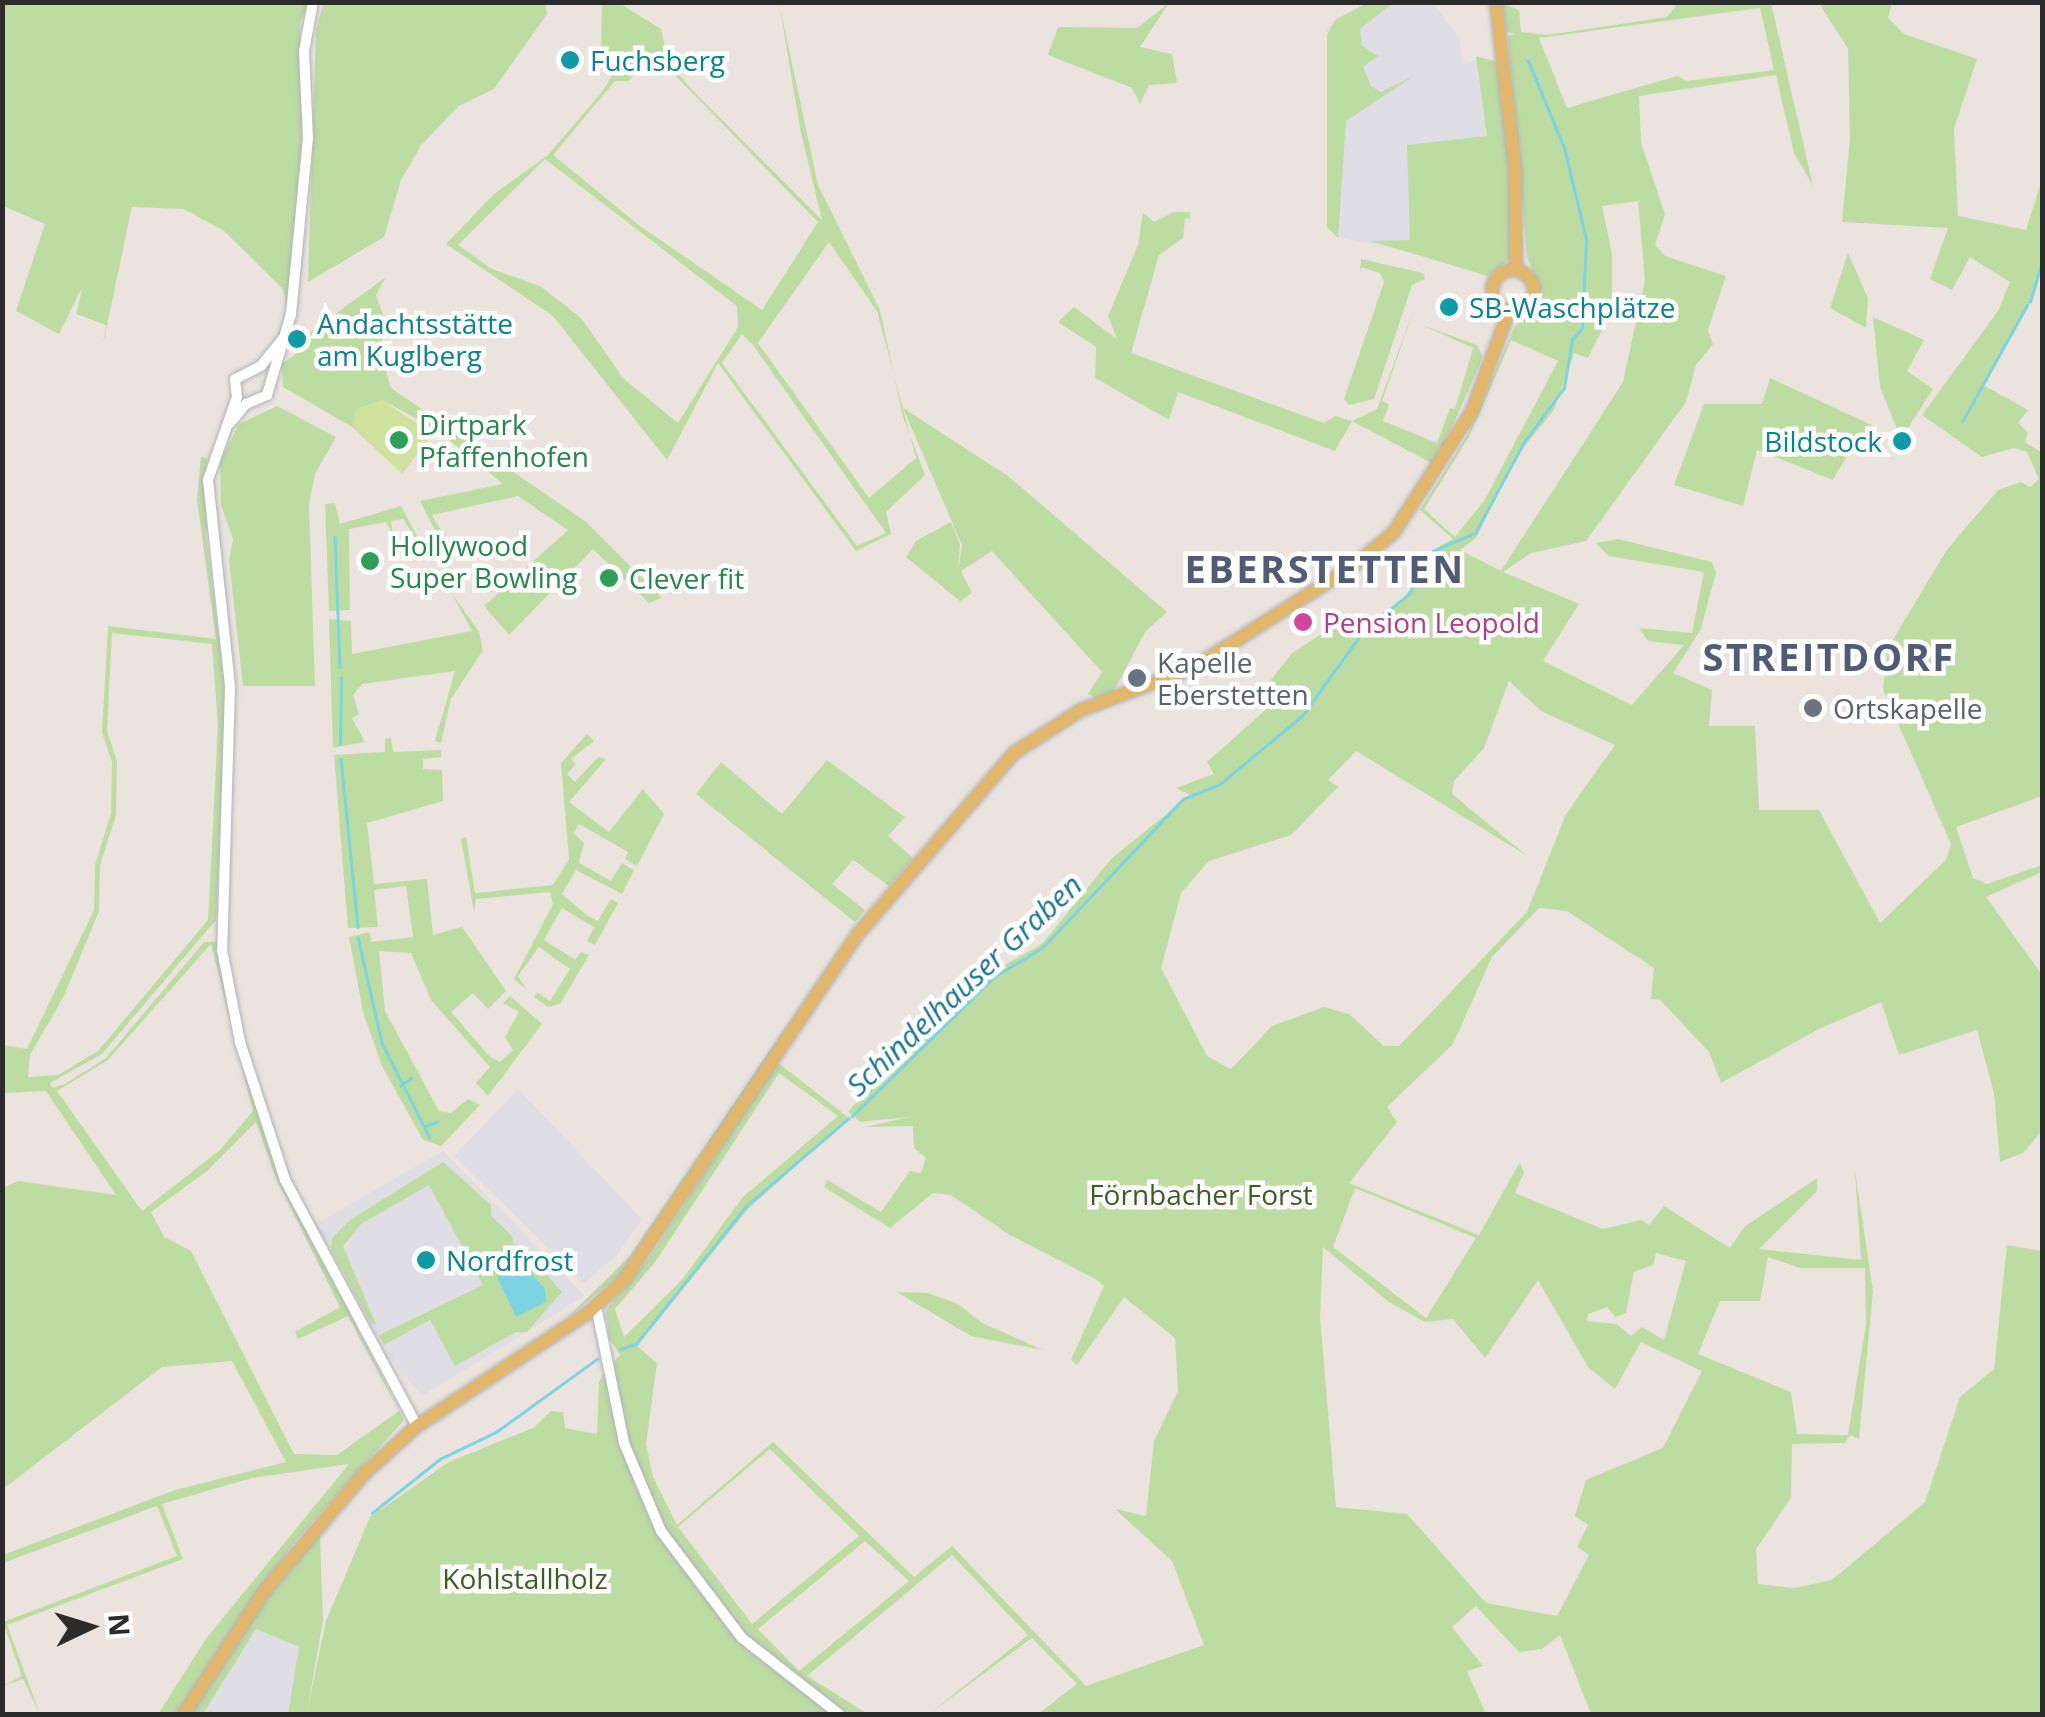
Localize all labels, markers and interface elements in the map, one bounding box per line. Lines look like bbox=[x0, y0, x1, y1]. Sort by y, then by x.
place label: Fuchsberg bbox=[590, 43, 725, 77]
marker: Fuchsberg bbox=[559, 49, 581, 71]
place label: SB-Waschplätze bbox=[1469, 290, 1675, 324]
marker: SB-Waschplätze bbox=[1438, 296, 1460, 318]
place label: Andachtsstätte am Kuglberg bbox=[317, 306, 513, 372]
marker: Andachtsstätte am Kuglberg bbox=[286, 328, 308, 350]
place label: Dirtpark Pfaffenhofen bbox=[419, 407, 589, 473]
place label: Bildstock bbox=[1764, 424, 1882, 458]
marker: Dirtpark Pfaffenhofen bbox=[388, 429, 410, 451]
marker: Bildstock bbox=[1891, 430, 1913, 452]
place label: Hollywood Super Bowling bbox=[390, 528, 577, 594]
district label: EBERSTETTEN bbox=[1184, 546, 1466, 592]
marker: Hollywood Super Bowling bbox=[359, 550, 381, 572]
place label: Clever fit bbox=[629, 561, 744, 595]
marker: Clever fit bbox=[598, 567, 620, 589]
place label: Pension Leopold bbox=[1323, 605, 1540, 639]
marker: Pension Leopold bbox=[1292, 611, 1314, 633]
district label: STREITDORF bbox=[1702, 634, 1956, 680]
place label: Kapelle Eberstetten bbox=[1157, 645, 1309, 711]
marker: Kapelle Eberstetten bbox=[1126, 667, 1148, 689]
place label: Ortskapelle bbox=[1833, 691, 1983, 725]
marker: Ortskapelle bbox=[1802, 697, 1824, 719]
water label: Schindelhauser Graben bbox=[839, 867, 1089, 1103]
park label: Förnbacher Forst bbox=[1089, 1177, 1313, 1211]
place label: Nordfrost bbox=[446, 1243, 574, 1277]
marker: Nordfrost bbox=[415, 1249, 437, 1271]
park label: Kohlstallholz bbox=[442, 1561, 608, 1595]
north arrow bbox=[40, 1577, 140, 1677]
text: N bbox=[100, 1612, 140, 1638]

